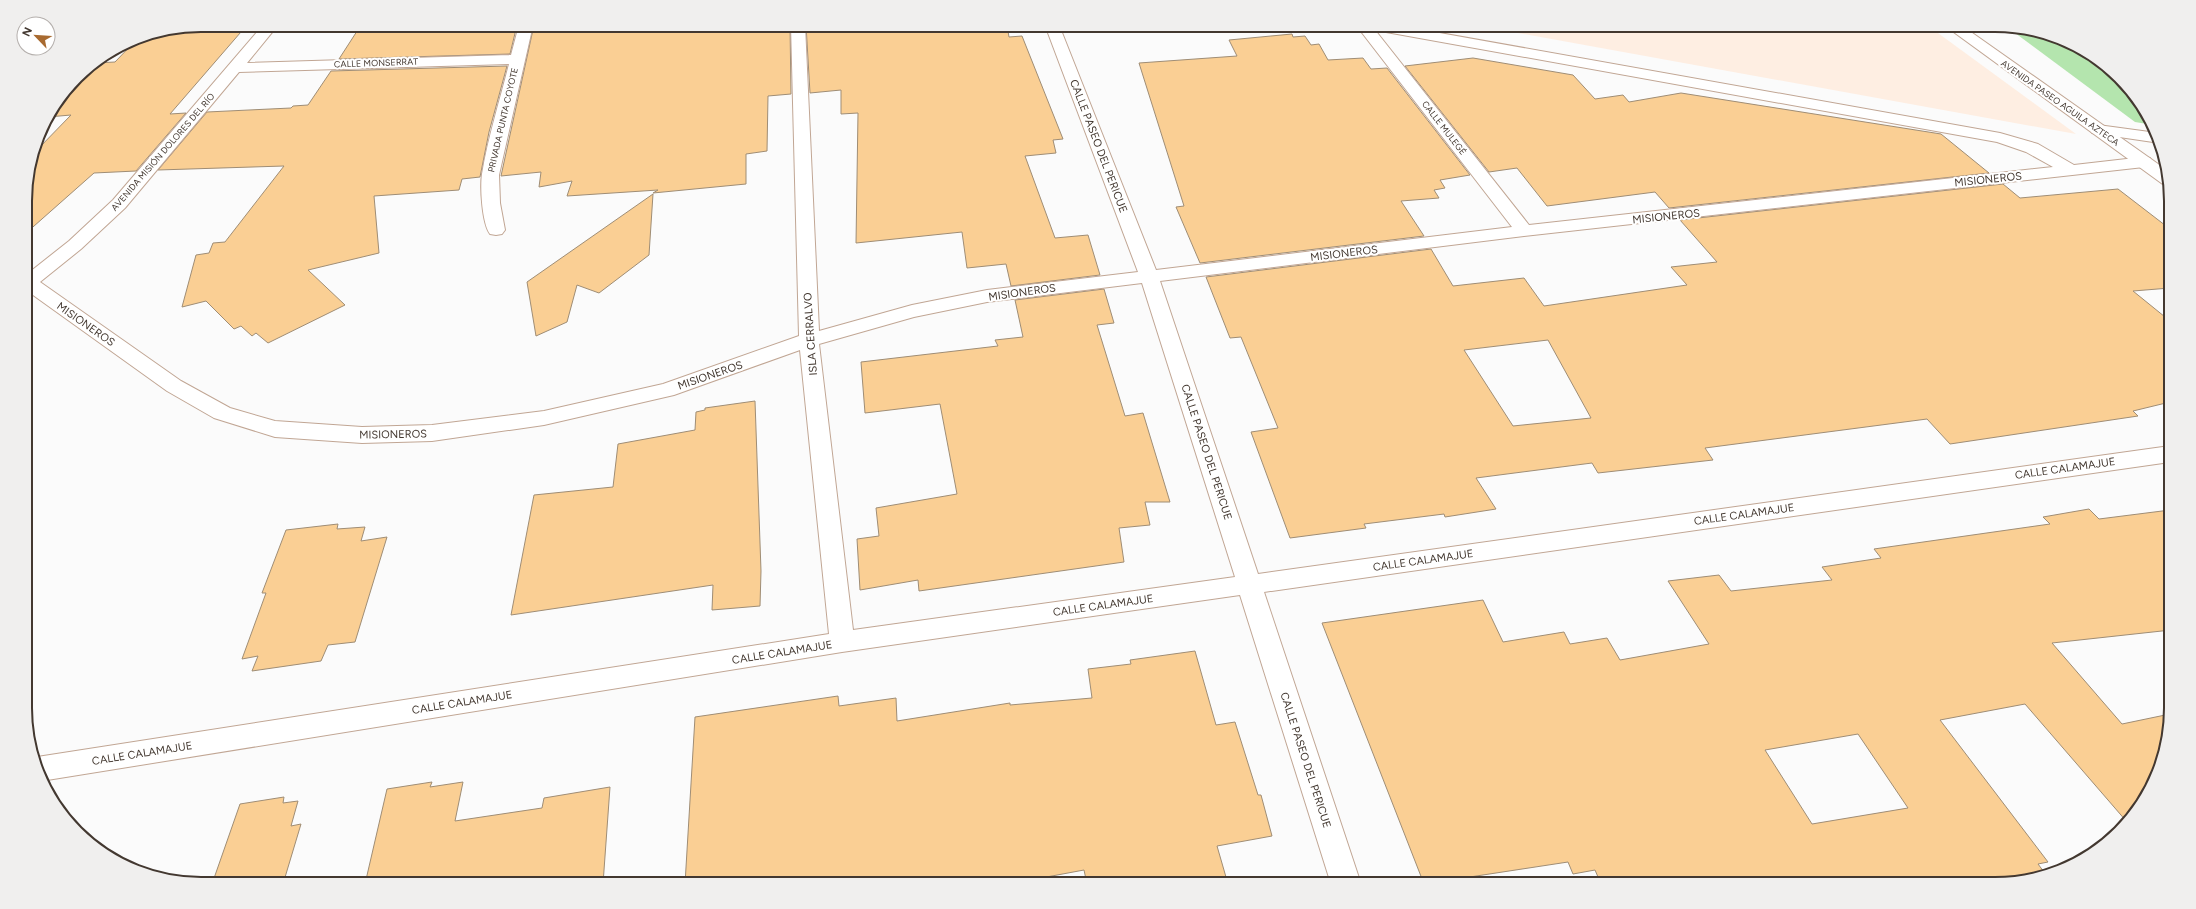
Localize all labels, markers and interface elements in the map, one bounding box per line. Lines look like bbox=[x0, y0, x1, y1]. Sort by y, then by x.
north arrow bbox=[16, 16, 56, 56]
text: N bbox=[20, 25, 35, 39]
street label: CALLE MONSERRAT bbox=[334, 56, 418, 69]
street label: AVENIDA PASEO AGUILA AZTECA bbox=[1999, 57, 2122, 148]
street label: PRIVADA PUNTA COYOTE bbox=[485, 67, 520, 173]
street label: CALLE PASEO DEL PERICUE bbox=[1067, 78, 1130, 215]
street label: AVENIDA MISIÓN DOLORES DEL RÍO bbox=[109, 91, 217, 213]
street label: CALLE MULEGÉ bbox=[1420, 98, 1469, 157]
street label: MISIONEROS bbox=[1954, 169, 2023, 190]
street label: MISIONEROS bbox=[1632, 206, 1701, 227]
street label: MISIONEROS bbox=[1310, 243, 1379, 264]
street label: MISIONEROS bbox=[988, 281, 1057, 304]
street label: ISLA CERRALVO bbox=[801, 292, 820, 376]
street label: MISIONEROS bbox=[54, 300, 117, 349]
street label: MISIONEROS bbox=[676, 358, 745, 393]
street label: CALLE PASEO DEL PERICUE bbox=[1178, 383, 1235, 522]
street label: MISIONEROS bbox=[359, 427, 427, 442]
street label: CALLE CALAMAJUE bbox=[2014, 455, 2116, 482]
street label: CALLE CALAMAJUE bbox=[1693, 501, 1795, 528]
street label: CALLE CALAMAJUE bbox=[1372, 547, 1474, 574]
street label: CALLE CALAMAJUE bbox=[1052, 592, 1154, 619]
street label: CALLE CALAMAJUE bbox=[731, 638, 833, 667]
street label: CALLE CALAMAJUE bbox=[411, 688, 513, 717]
street label: CALLE PASEO DEL PERICUE bbox=[1277, 691, 1334, 830]
street label: CALLE CALAMAJUE bbox=[91, 739, 193, 768]

